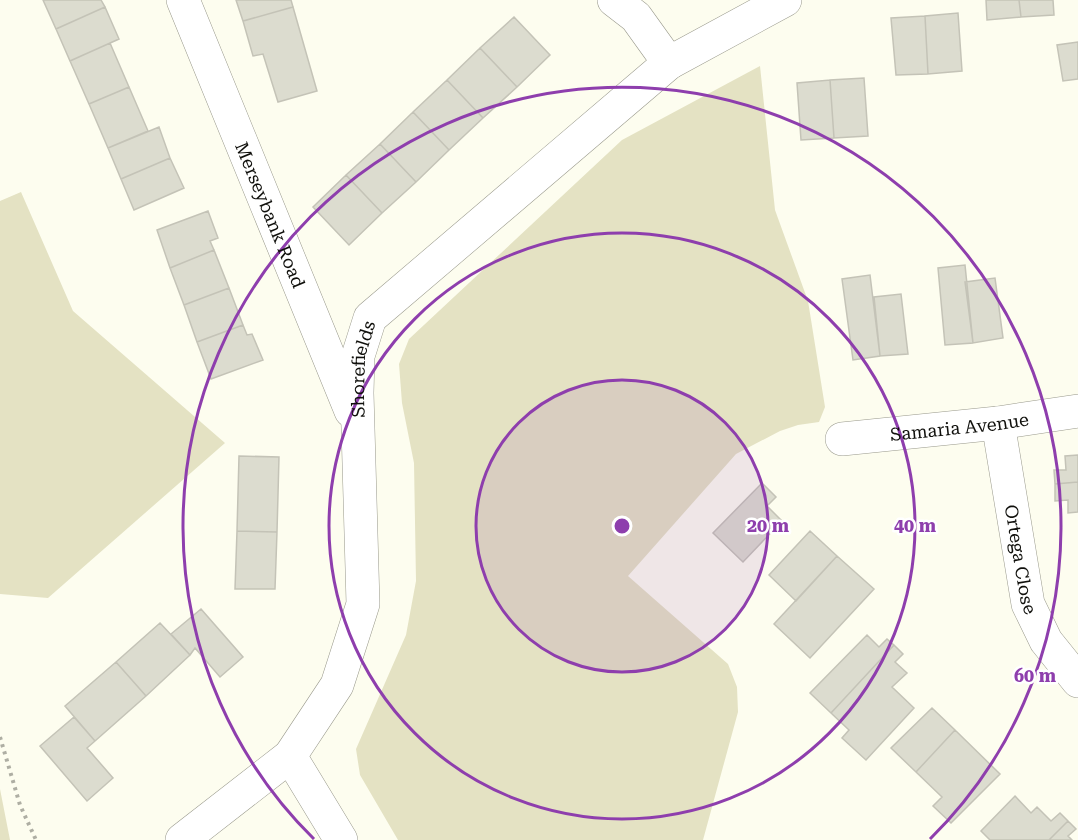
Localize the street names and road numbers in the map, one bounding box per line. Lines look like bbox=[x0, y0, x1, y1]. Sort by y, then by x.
street label: Merseybank Road bbox=[232, 139, 310, 291]
street label: Shorefields bbox=[346, 318, 379, 418]
street label: Samaria Avenue bbox=[889, 408, 1030, 445]
street label: Ortega Close bbox=[1001, 503, 1042, 617]

